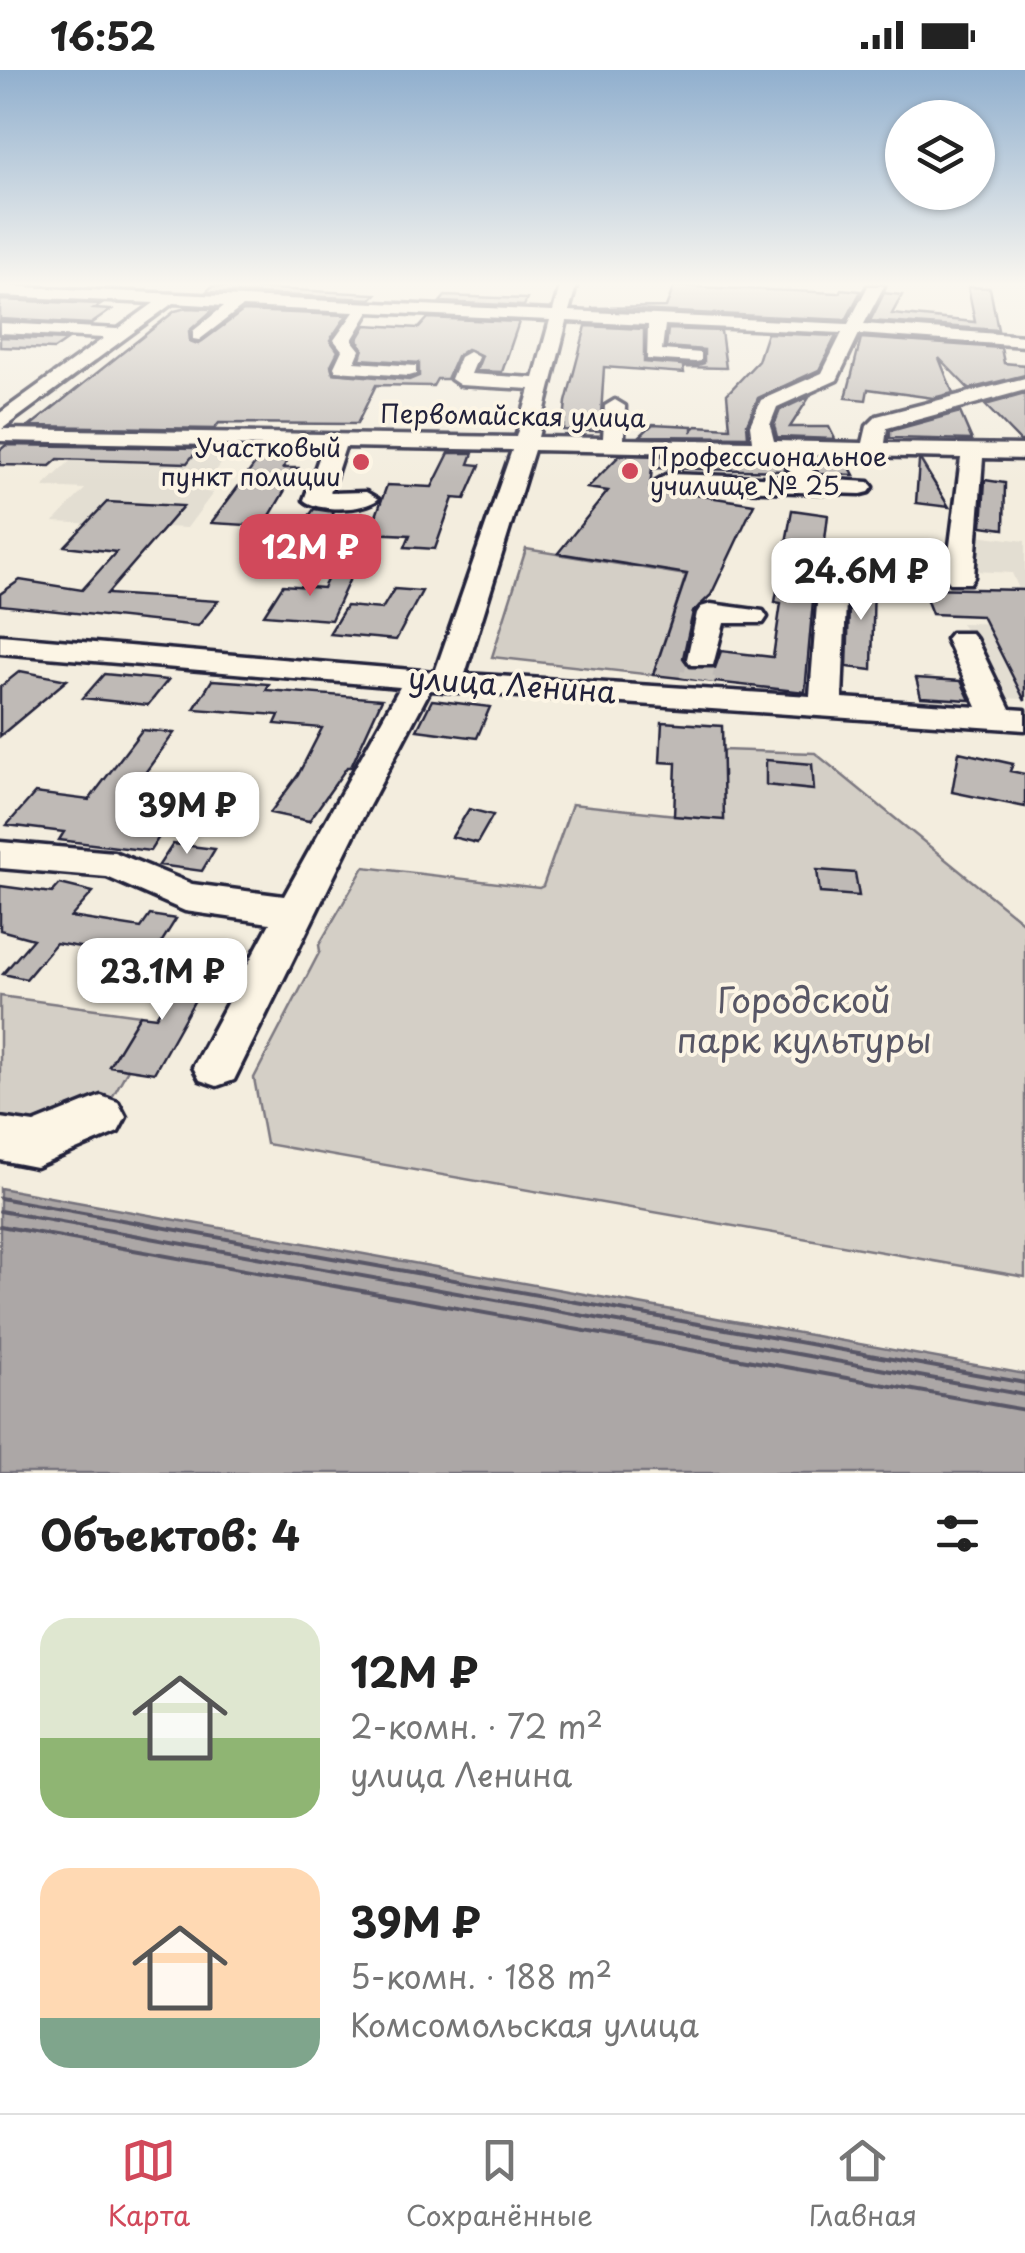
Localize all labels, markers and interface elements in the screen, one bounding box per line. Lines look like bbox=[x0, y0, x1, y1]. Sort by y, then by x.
text: 16:52 bbox=[50, 7, 156, 64]
map controls bbox=[885, 100, 995, 210]
button: layers bbox=[885, 100, 995, 210]
street label: Первомайская улица bbox=[380, 394, 646, 436]
place label: Участковый пункт полиции bbox=[160, 428, 341, 495]
place label: Профессиональное училище № 25 bbox=[650, 437, 887, 504]
marker: Участковый пункт полиции bbox=[350, 451, 372, 473]
marker: Профессиональное училище № 25 bbox=[619, 460, 641, 482]
pin: 12M ₽ bbox=[240, 514, 380, 599]
text: 12M ₽ bbox=[261, 522, 359, 570]
pin: 24.6M ₽ bbox=[769, 538, 953, 623]
text: 24.6M ₽ bbox=[793, 546, 929, 594]
street label: улица Ленина bbox=[407, 654, 618, 713]
pin: 39M ₽ bbox=[117, 772, 257, 857]
text: 39M ₽ bbox=[137, 780, 237, 828]
pin: 23.1M ₽ bbox=[70, 938, 254, 1023]
text: 23.1M ₽ bbox=[99, 946, 225, 994]
park label: Городской парк культуры bbox=[676, 972, 932, 1065]
text: Объектов: 4 bbox=[40, 1502, 300, 1565]
icon: filters bbox=[930, 1506, 985, 1561]
text: 12M ₽ bbox=[350, 1639, 478, 1702]
icon: home bbox=[120, 1658, 240, 1778]
text: 2-комн. · 72 m² bbox=[350, 1702, 603, 1750]
text: улица Ленина bbox=[350, 1750, 572, 1798]
text: 39M ₽ bbox=[350, 1889, 481, 1952]
icon: home bbox=[120, 1908, 240, 2028]
text: 5-комн. · 188 m² bbox=[350, 1952, 612, 2000]
text: Комсомольская улица bbox=[350, 2000, 699, 2048]
tab: Карта bbox=[108, 2133, 190, 2236]
tab: Сохранённые bbox=[406, 2133, 593, 2236]
tab: Главная bbox=[809, 2133, 917, 2236]

